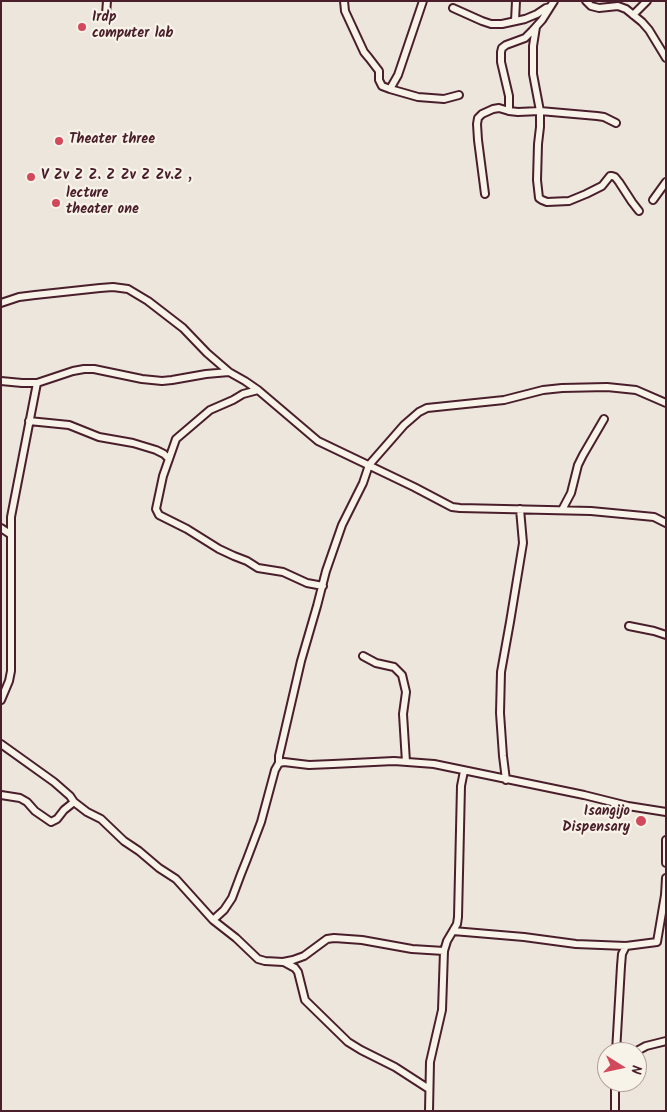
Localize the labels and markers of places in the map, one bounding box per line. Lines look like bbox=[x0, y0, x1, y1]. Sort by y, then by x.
place label: Irdp computer lab bbox=[92, 11, 173, 44]
marker: Irdp computer lab bbox=[76, 21, 88, 33]
place label: Theater three bbox=[69, 133, 155, 149]
marker: Theater three bbox=[53, 135, 65, 147]
place label: V Zv Z Z. Z Zv Z Zv.Z , bbox=[41, 169, 192, 185]
marker: V Zv Z Z. Z Zv Z Zv.Z , bbox=[25, 171, 37, 183]
place label: lecture theater one bbox=[66, 187, 139, 220]
marker: lecture theater one bbox=[50, 197, 62, 209]
place label: Isangijo Dispensary bbox=[562, 805, 630, 838]
marker: Isangijo Dispensary bbox=[634, 814, 648, 828]

